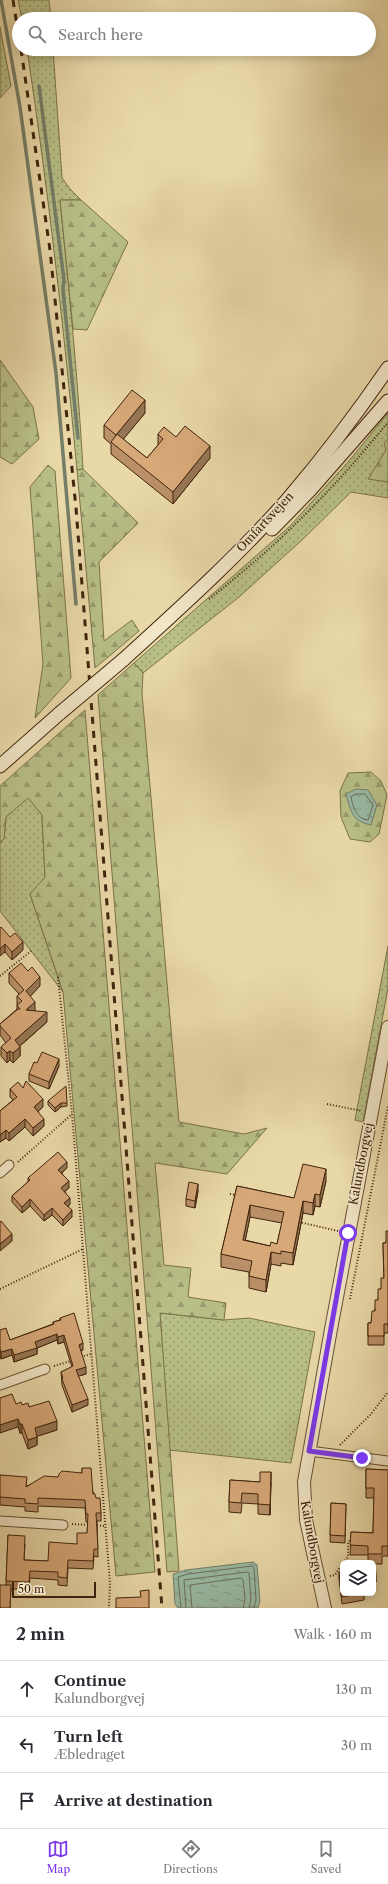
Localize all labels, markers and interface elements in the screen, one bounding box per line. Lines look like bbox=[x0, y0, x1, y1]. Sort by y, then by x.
search box bbox=[12, 12, 376, 56]
icon: search bbox=[26, 23, 48, 45]
text: Search here bbox=[58, 25, 143, 44]
street label: Omfartsvejen bbox=[233, 488, 297, 555]
street label: Kalundborgvej bbox=[345, 1121, 376, 1206]
route start bbox=[339, 1224, 357, 1242]
route end bbox=[353, 1449, 371, 1467]
street label: Kalundborgvej bbox=[298, 1499, 327, 1584]
map controls bbox=[340, 1560, 376, 1596]
button: layers bbox=[340, 1560, 376, 1596]
scale bar bbox=[12, 1580, 96, 1599]
text: 50 m bbox=[18, 1582, 44, 1596]
text: 2 min bbox=[16, 1624, 65, 1644]
text: Walk · 160 m bbox=[293, 1626, 372, 1642]
text: Continue bbox=[54, 1671, 126, 1690]
icon: ahead bbox=[16, 1678, 38, 1700]
text: 130 m bbox=[336, 1681, 372, 1697]
text: Kalundborgvej bbox=[54, 1690, 145, 1706]
text: Turn left bbox=[54, 1727, 123, 1746]
icon: left bbox=[16, 1734, 38, 1756]
text: 30 m bbox=[341, 1737, 372, 1753]
text: Æbledraget bbox=[54, 1746, 125, 1762]
icon: arrive bbox=[16, 1790, 38, 1812]
text: Arrive at destination bbox=[54, 1791, 213, 1810]
tab: Map bbox=[47, 1838, 70, 1876]
tab: Directions bbox=[163, 1838, 218, 1876]
tab: Saved bbox=[311, 1838, 341, 1876]

